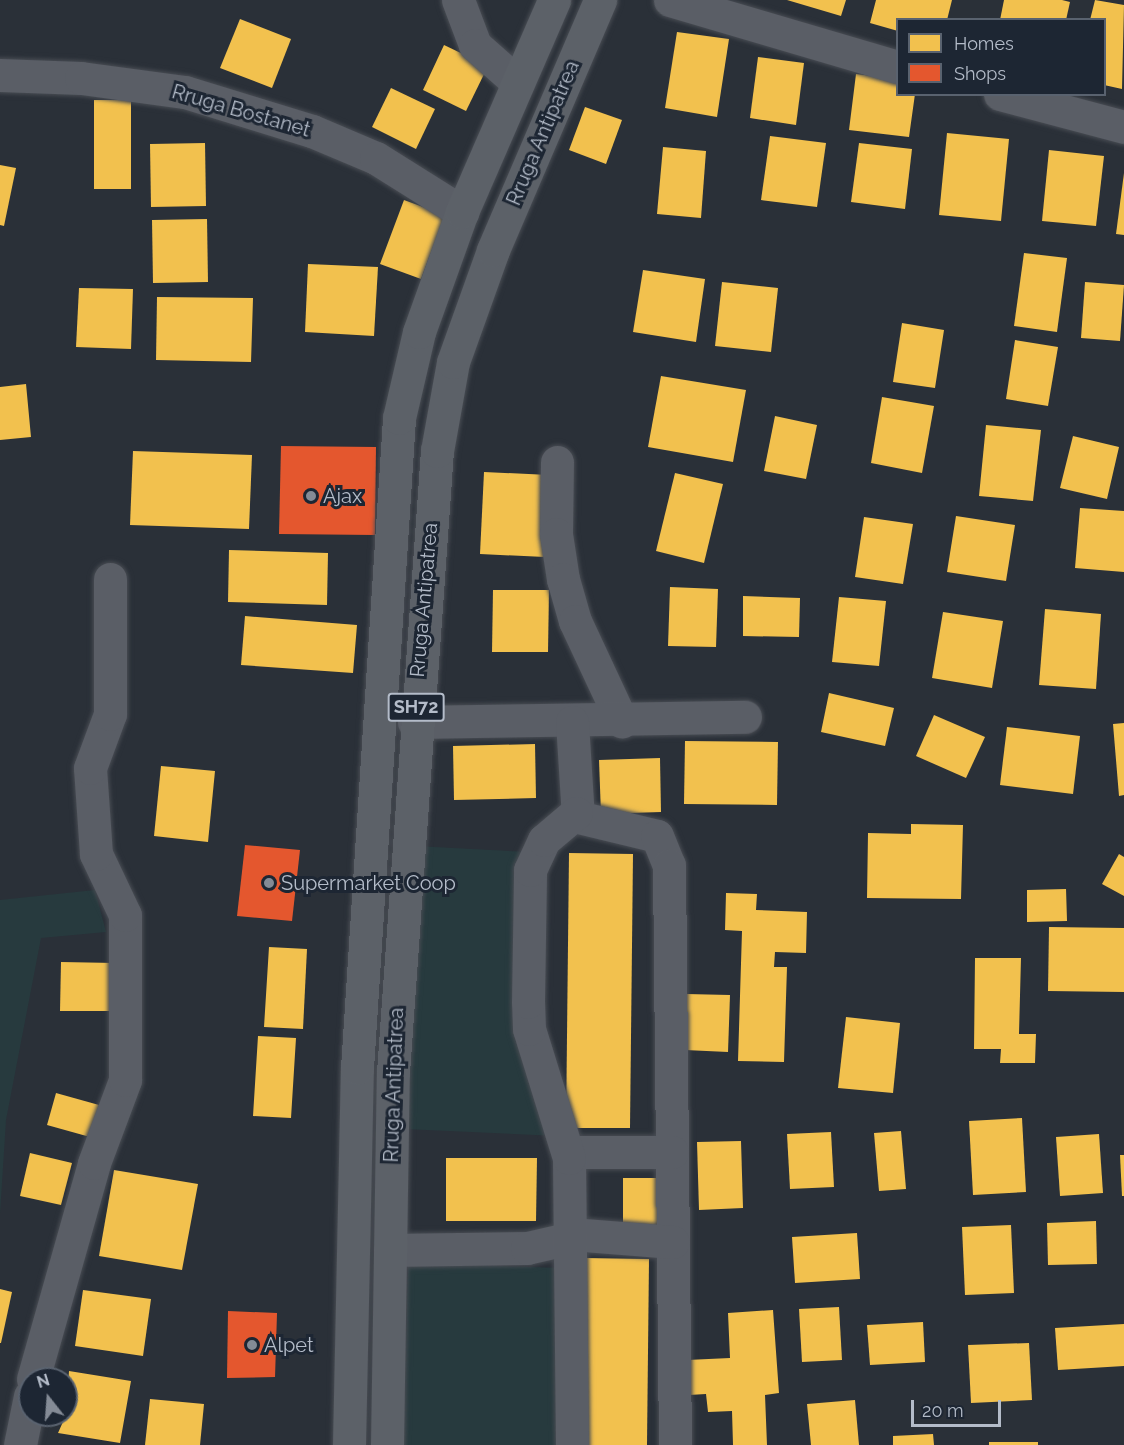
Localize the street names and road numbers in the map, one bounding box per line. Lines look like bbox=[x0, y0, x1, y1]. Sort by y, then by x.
street label: Rruga Antipatrea bbox=[502, 57, 584, 209]
street label: Rruga Bostanet bbox=[169, 80, 313, 142]
street label: Rruga Antipatrea bbox=[405, 521, 443, 679]
road number: SH72 bbox=[388, 692, 444, 722]
street label: Rruga Antipatrea bbox=[379, 1007, 409, 1163]

